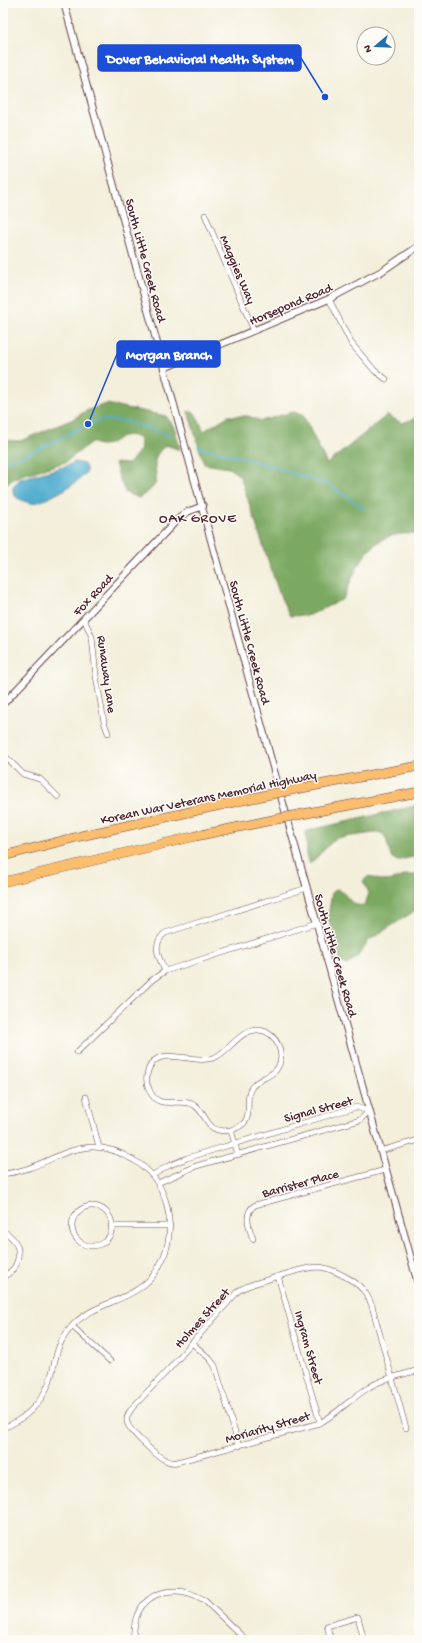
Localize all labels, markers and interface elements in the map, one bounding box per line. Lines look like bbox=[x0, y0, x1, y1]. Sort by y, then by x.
north arrow bbox=[356, 26, 396, 66]
text: N bbox=[362, 43, 375, 54]
callout: Dover Behavioral Health System bbox=[98, 45, 301, 71]
text: Dover Behavioral Health System bbox=[104, 52, 294, 69]
street label: South Little Creek Road bbox=[121, 197, 169, 325]
street label: Maggies Way bbox=[216, 233, 258, 307]
street label: Horsepond Road bbox=[247, 281, 336, 330]
callout: Morgan Branch bbox=[117, 341, 220, 367]
text: Morgan Branch bbox=[126, 348, 213, 365]
district label: OAK GROVE bbox=[159, 511, 237, 528]
street label: Fox Road bbox=[70, 571, 118, 620]
street label: South Little Creek Road bbox=[225, 579, 273, 707]
street label: Runaway Lane bbox=[93, 635, 118, 714]
street label: Korean War Veterans Memorial Highway bbox=[99, 768, 318, 829]
street label: South Little Creek Road bbox=[310, 892, 360, 1020]
street label: Signal Street bbox=[283, 1094, 356, 1127]
street label: Barrister Place bbox=[260, 1167, 341, 1202]
street label: Holmes Street bbox=[172, 1284, 235, 1352]
street label: Ingram Street bbox=[290, 1309, 326, 1388]
street label: Moriarity Street bbox=[224, 1409, 313, 1448]

